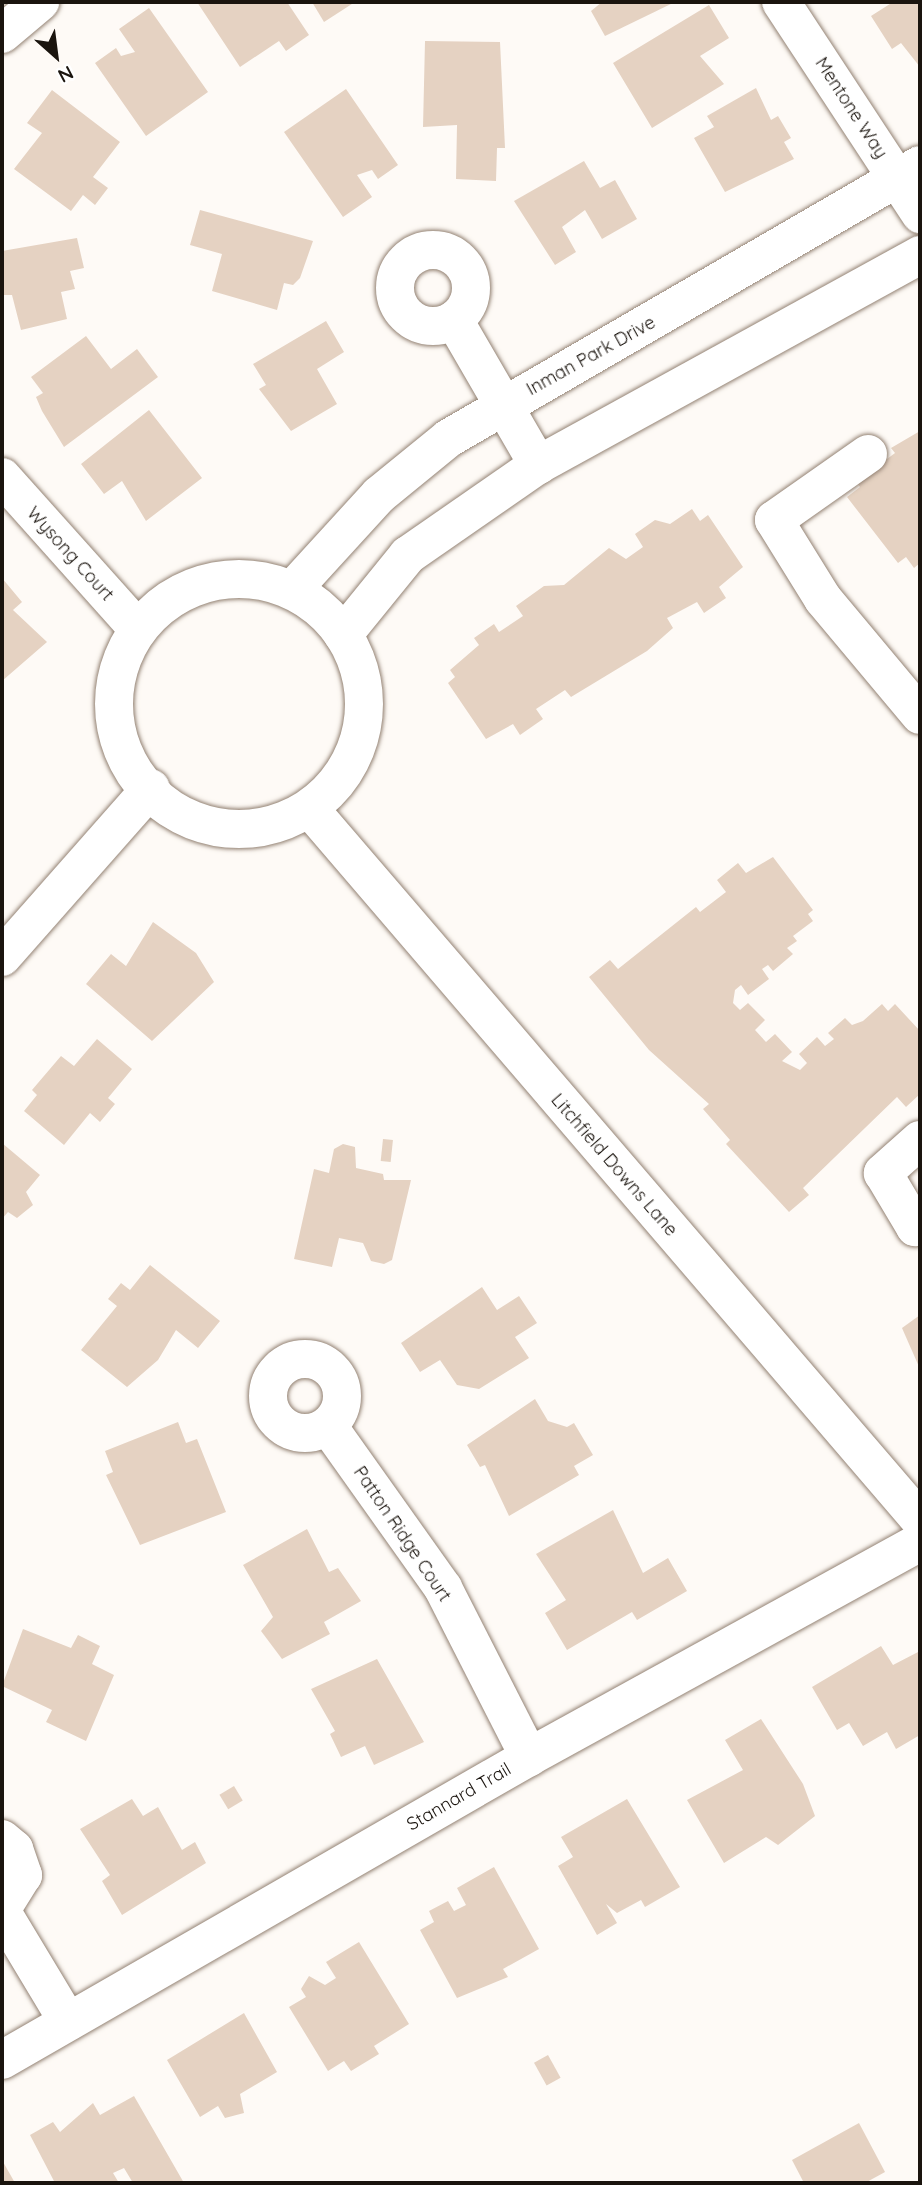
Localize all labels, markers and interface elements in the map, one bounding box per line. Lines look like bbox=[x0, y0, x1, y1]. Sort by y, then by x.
north arrow bbox=[21, 21, 91, 91]
street label: Mentone Way bbox=[810, 53, 892, 163]
text: N bbox=[54, 61, 78, 88]
street label: Inman Park Drive bbox=[523, 312, 659, 400]
street label: Wysong Court bbox=[22, 502, 118, 606]
street label: Litchfield Downs Lane bbox=[546, 1089, 682, 1241]
street label: Patton Ridge Court bbox=[349, 1462, 455, 1606]
street label: Stannard Trail bbox=[403, 1758, 515, 1836]

